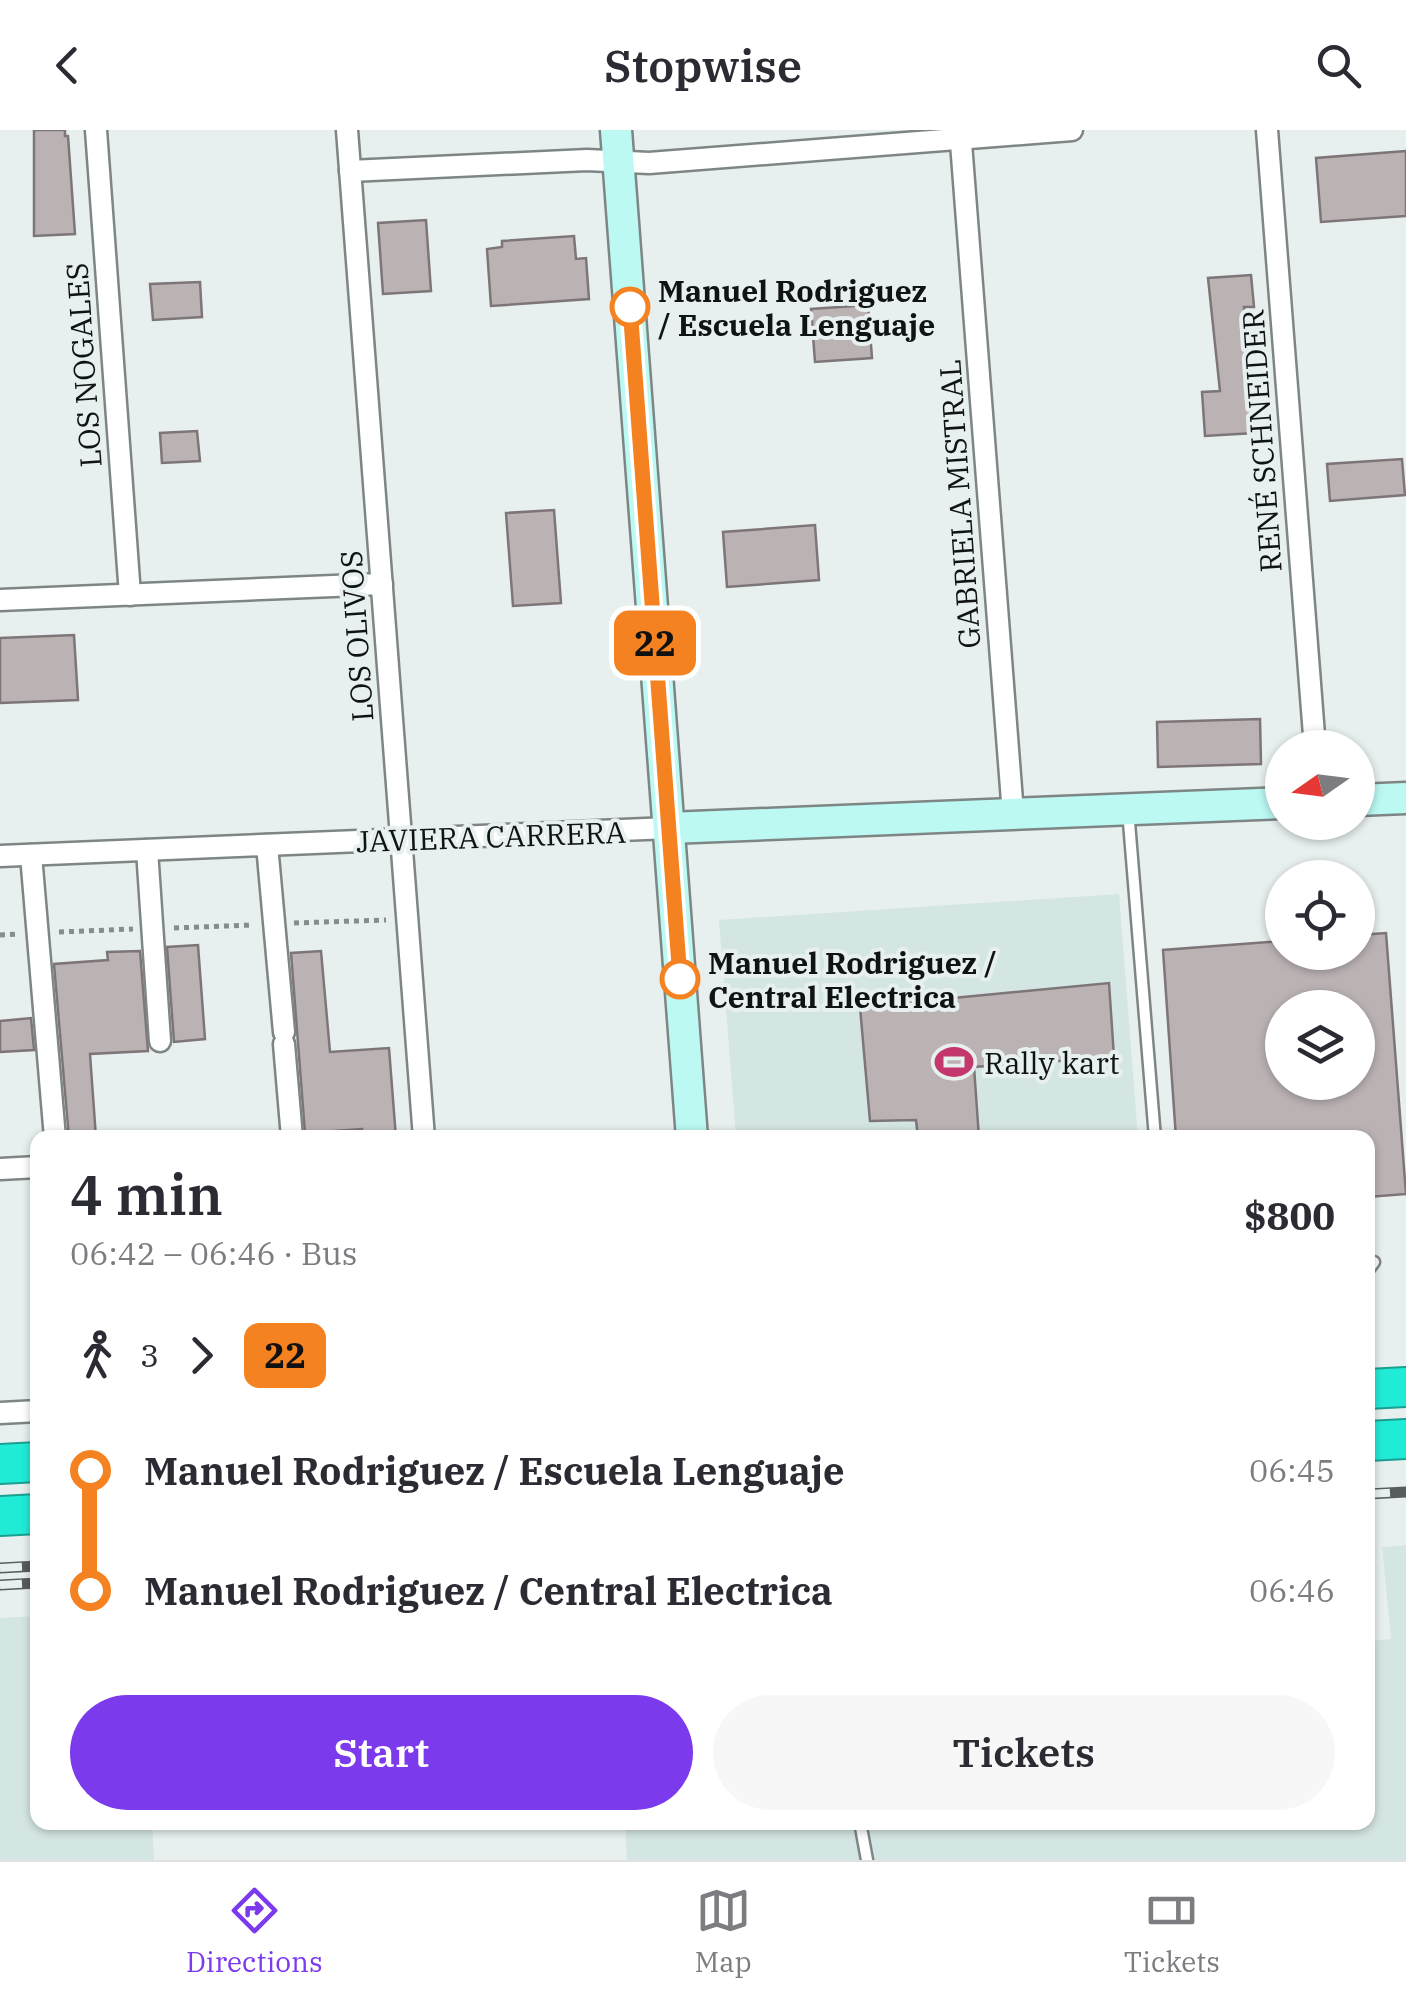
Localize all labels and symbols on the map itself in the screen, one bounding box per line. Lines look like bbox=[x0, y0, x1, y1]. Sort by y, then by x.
street label: LOS NOGALES bbox=[56, 261, 110, 469]
place label: Manuel Rodriguez / Escuela Lenguaje bbox=[658, 271, 935, 344]
marker: Manuel Rodriguez / Escuela Lenguaje bbox=[611, 288, 649, 326]
street label: RENÉ SCHNEIDER bbox=[1232, 308, 1290, 574]
street label: GABRIELA MISTRAL bbox=[929, 358, 989, 650]
street label: LOS OLIVOS bbox=[331, 549, 381, 723]
line badge: 22 bbox=[610, 610, 700, 676]
north arrow bbox=[1265, 730, 1375, 840]
street label: JAVIERA CARRERA bbox=[356, 812, 627, 860]
place label: Manuel Rodriguez / Central Electrica bbox=[708, 943, 997, 1016]
marker: Manuel Rodriguez / Central Electrica bbox=[661, 960, 699, 998]
sports icon: Rally kart bbox=[933, 1041, 975, 1083]
place label: Rally kart bbox=[984, 1043, 1120, 1082]

